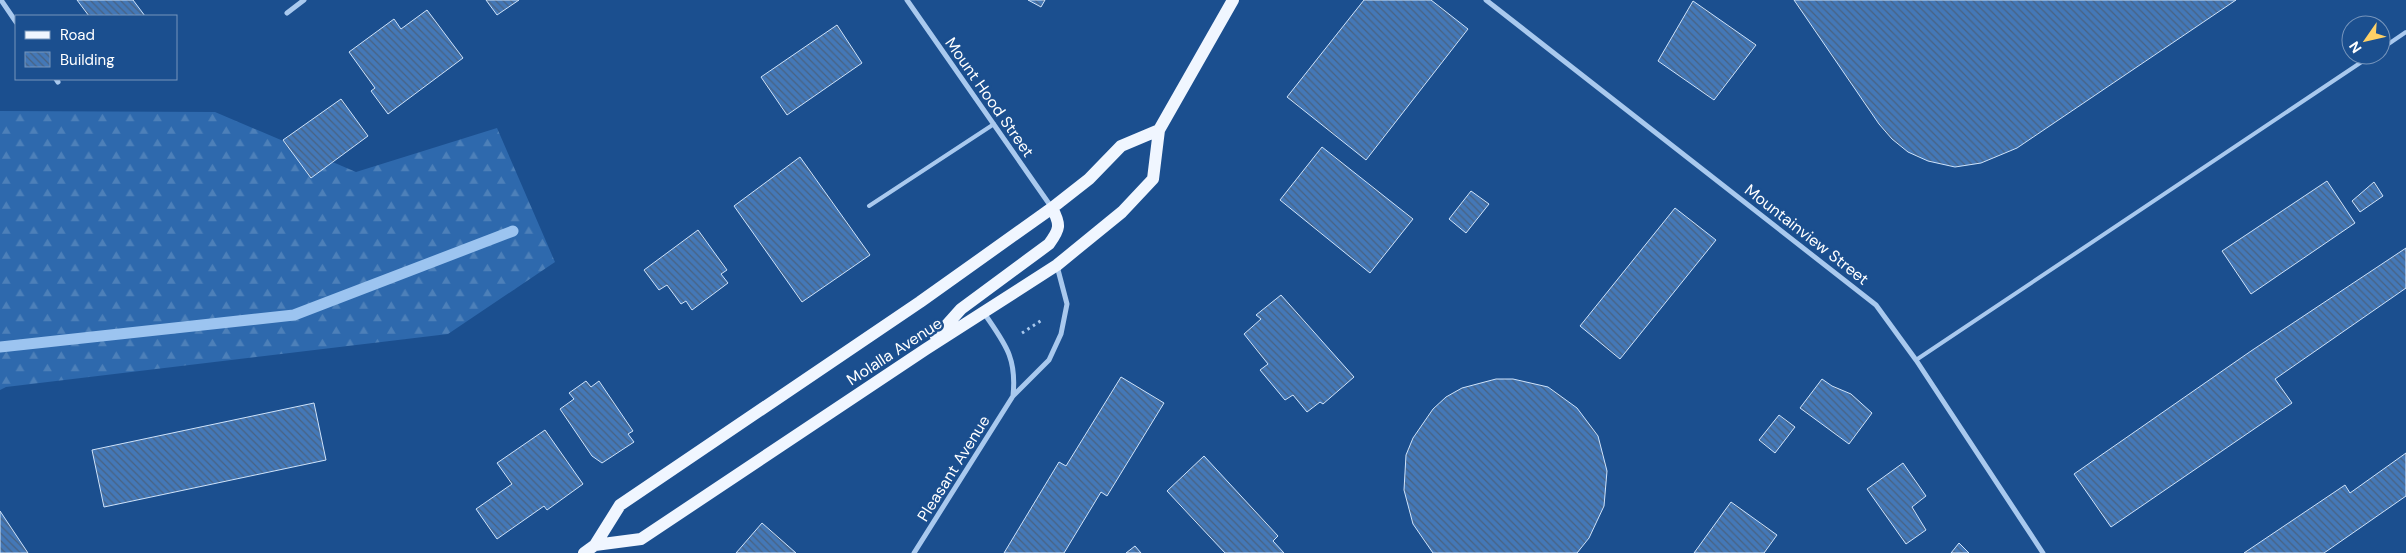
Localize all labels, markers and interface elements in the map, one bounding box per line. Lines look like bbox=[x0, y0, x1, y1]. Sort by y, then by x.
legend bbox=[15, 15, 178, 80]
north arrow bbox=[2341, 15, 2391, 65]
text: Road bbox=[60, 25, 95, 45]
street label: Mount Hood Street bbox=[940, 33, 1039, 161]
text: N bbox=[2345, 38, 2366, 57]
text: Building bbox=[60, 50, 115, 70]
street label: Mountainview Street bbox=[1740, 179, 1873, 289]
street label: Molalla Avenue bbox=[843, 313, 946, 390]
street label: Pleasant Avenue bbox=[912, 411, 995, 525]

